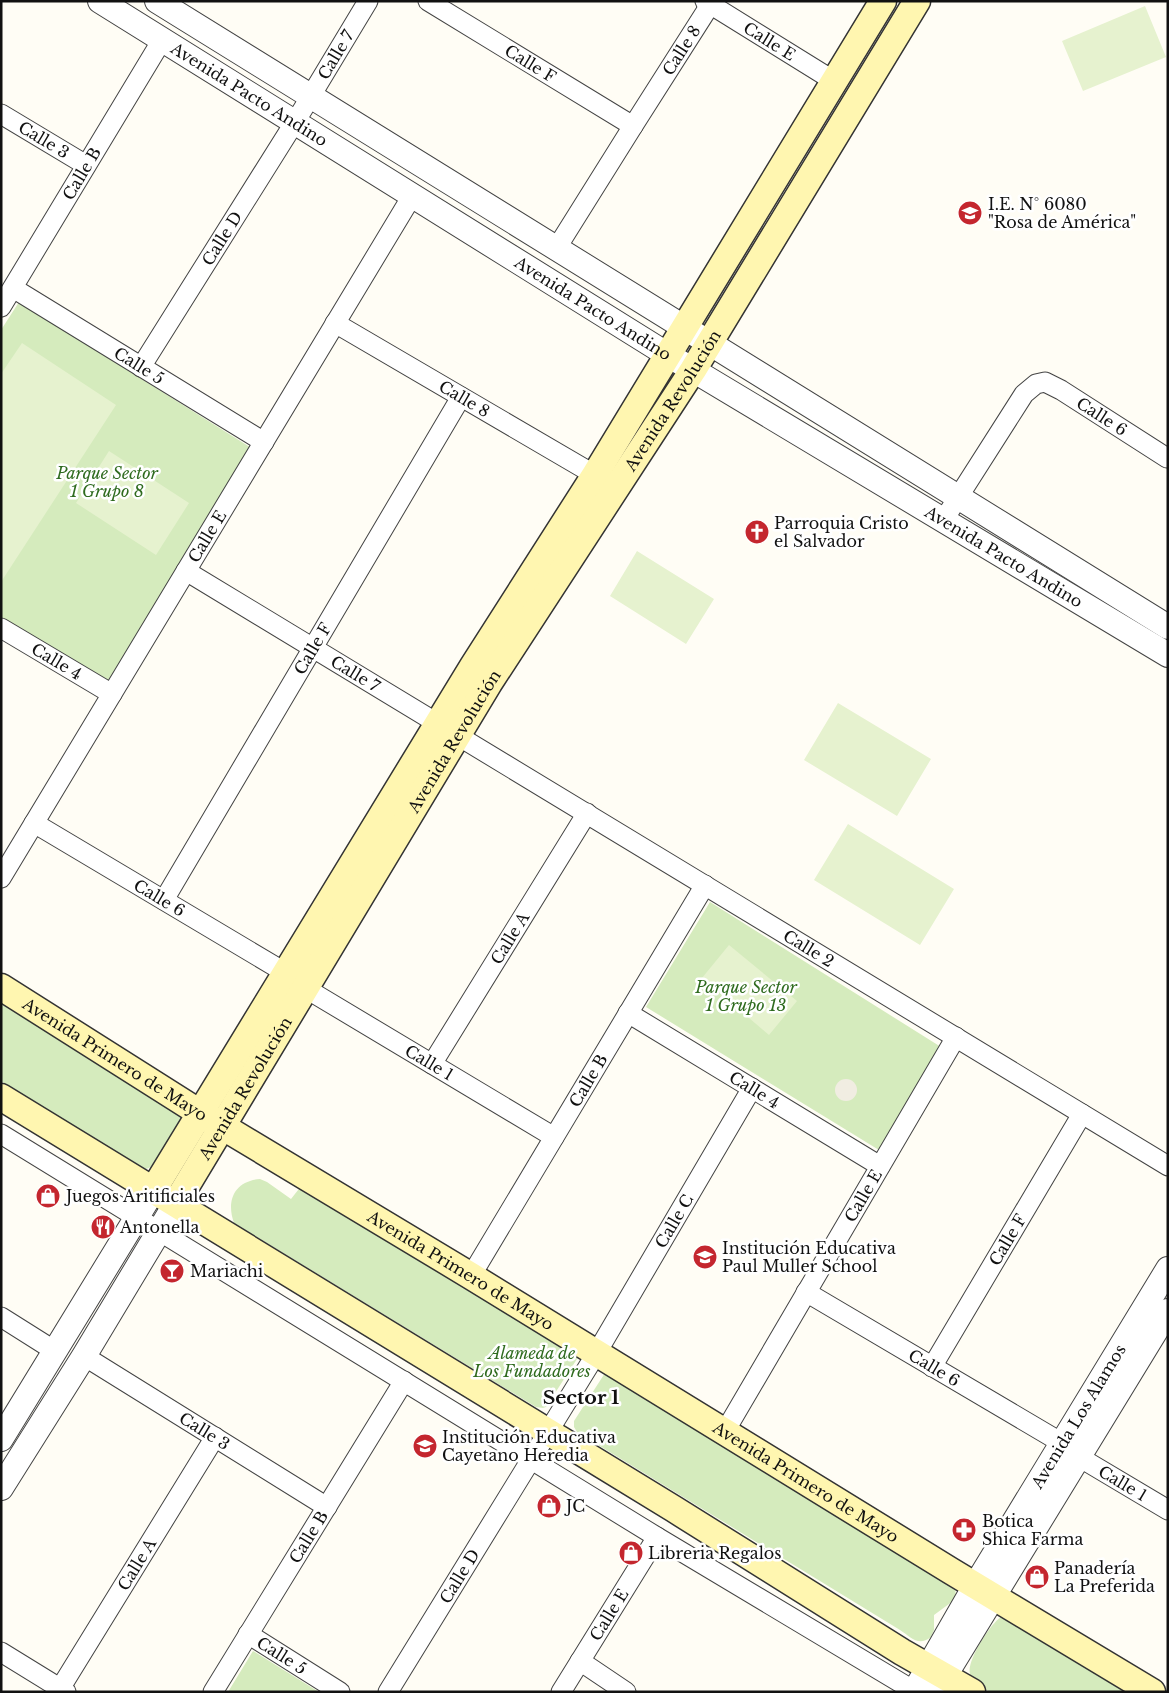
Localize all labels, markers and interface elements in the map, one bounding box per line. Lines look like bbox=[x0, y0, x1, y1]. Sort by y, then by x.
street label: Calle E bbox=[740, 17, 799, 65]
street label: Calle 8 bbox=[658, 21, 705, 79]
street label: Calle 7 bbox=[313, 26, 359, 83]
street label: Avenida Pacto Andino bbox=[167, 37, 331, 150]
street label: Calle F bbox=[501, 40, 560, 87]
street label: Calle 3 bbox=[15, 117, 73, 163]
street label: Calle B bbox=[58, 143, 105, 203]
place label: I.E. N° 6080 "Rosa de América" bbox=[988, 194, 1136, 232]
school or university icon: I.E. N° 6080 "Rosa de América" bbox=[957, 200, 983, 226]
street label: Calle D bbox=[197, 208, 246, 269]
street label: Avenida Pacto Andino bbox=[510, 252, 675, 365]
street label: Avenida Revolución bbox=[619, 326, 725, 475]
street label: Calle 5 bbox=[110, 342, 168, 388]
street label: Calle 8 bbox=[435, 376, 494, 421]
street label: Calle 6 bbox=[1073, 393, 1131, 440]
park label: Parque Sector 1 Grupo 8 bbox=[55, 463, 159, 501]
street label: Avenida Pacto Andino bbox=[920, 501, 1086, 612]
street label: Calle E bbox=[184, 506, 230, 566]
place label: Parroquia Cristo el Salvador bbox=[774, 513, 909, 551]
church icon: Parroquia Cristo el Salvador bbox=[744, 519, 770, 545]
street label: Calle F bbox=[289, 619, 336, 678]
street label: Calle 4 bbox=[28, 639, 86, 684]
street label: Calle 7 bbox=[327, 651, 384, 697]
street label: Avenida Revolución bbox=[403, 666, 505, 817]
street label: Calle 6 bbox=[130, 875, 189, 921]
street label: Calle A bbox=[486, 908, 534, 968]
street label: Calle 2 bbox=[780, 925, 838, 971]
park label: Parque Sector 1 Grupo 13 bbox=[694, 977, 798, 1015]
street label: Avenida Primero de Mayo bbox=[18, 993, 211, 1125]
street label: Avenida Revolución bbox=[194, 1013, 296, 1164]
street label: Calle 1 bbox=[402, 1040, 457, 1085]
street label: Calle B bbox=[565, 1050, 612, 1110]
street label: Calle 4 bbox=[726, 1067, 783, 1113]
street label: Calle E bbox=[840, 1166, 886, 1226]
shop icon: Juegos Aritificiales bbox=[35, 1183, 61, 1209]
place label: Juegos Aritificiales bbox=[64, 1186, 215, 1206]
street label: Calle C bbox=[650, 1191, 697, 1251]
street label: Avenida Primero de Mayo bbox=[363, 1206, 558, 1335]
street label: Calle F bbox=[984, 1210, 1031, 1269]
restaurant icon: Antonella bbox=[90, 1214, 116, 1240]
place label: Antonella bbox=[119, 1217, 199, 1237]
place label: Institución Educativa Paul Muller School bbox=[722, 1238, 896, 1276]
school or university icon: Institución Educativa Paul Muller School bbox=[692, 1244, 718, 1270]
bar icon: Mariachi bbox=[159, 1258, 185, 1284]
place label: Mariachi bbox=[190, 1261, 264, 1281]
street label: Avenida Los Alamos bbox=[1026, 1340, 1130, 1493]
park label: Alameda de Los Fundadores bbox=[472, 1343, 591, 1381]
street label: Calle 6 bbox=[905, 1345, 964, 1391]
district label: Sector 1 bbox=[543, 1386, 619, 1409]
street label: Calle 3 bbox=[176, 1408, 234, 1454]
street label: Avenida Primero de Mayo bbox=[709, 1417, 903, 1547]
place label: Institución Educativa Cayetano Heredia bbox=[442, 1427, 616, 1465]
school or university icon: Institución Educativa Cayetano Heredia bbox=[412, 1433, 438, 1459]
street label: Calle 1 bbox=[1095, 1461, 1151, 1505]
shop icon: JC bbox=[536, 1493, 562, 1519]
place label: JC bbox=[564, 1496, 585, 1516]
street label: Calle B bbox=[285, 1507, 332, 1567]
place label: Botica Shica Farma bbox=[982, 1511, 1083, 1549]
pharmacy icon: Botica Shica Farma bbox=[951, 1517, 977, 1543]
street label: Calle A bbox=[113, 1534, 161, 1594]
shop icon: Libreria Regalos bbox=[618, 1540, 644, 1566]
place label: Libreria Regalos bbox=[648, 1543, 782, 1563]
street label: Calle D bbox=[435, 1545, 484, 1607]
place label: Panadería La Preferida bbox=[1054, 1558, 1155, 1596]
shop icon: Panadería La Preferida bbox=[1024, 1564, 1050, 1590]
street label: Calle E bbox=[585, 1585, 633, 1644]
street label: Calle 5 bbox=[253, 1632, 310, 1678]

